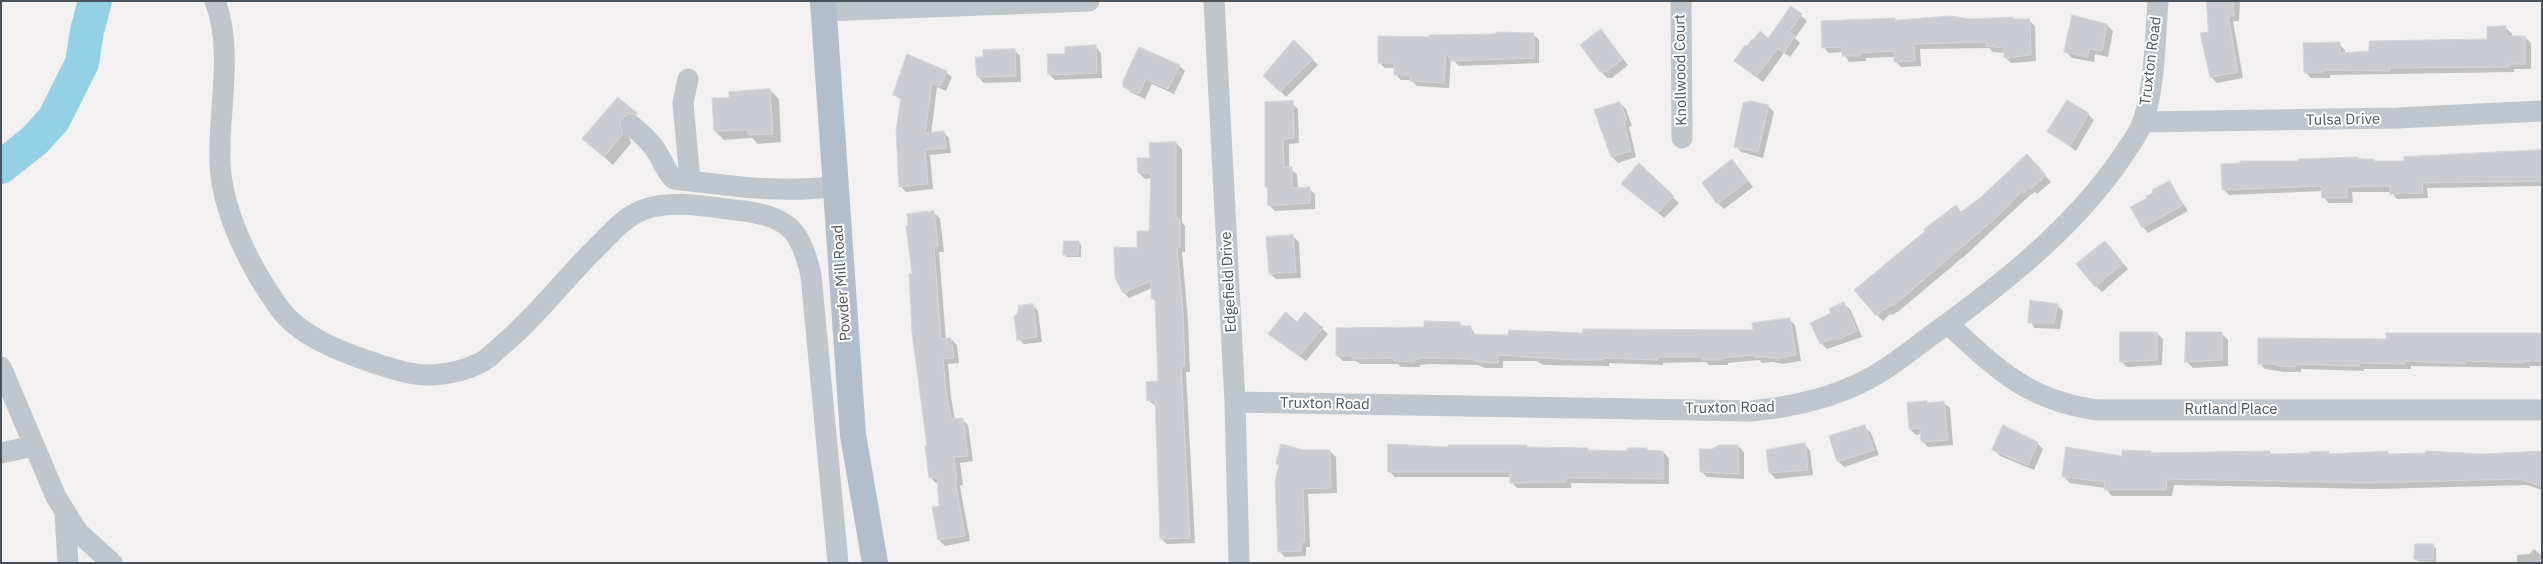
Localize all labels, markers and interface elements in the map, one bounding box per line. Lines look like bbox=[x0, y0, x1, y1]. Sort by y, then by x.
street label: Knollwood Court bbox=[1671, 14, 1691, 126]
street label: Truxton Road bbox=[2137, 15, 2165, 107]
street label: Tulsa Drive bbox=[2306, 110, 2380, 130]
street label: Powder Mill Road bbox=[829, 224, 855, 342]
street label: Edgefield Drive bbox=[1217, 231, 1241, 333]
street label: Truxton Road bbox=[1280, 394, 1370, 414]
street label: Truxton Road bbox=[1685, 398, 1775, 418]
street label: Rutland Place bbox=[2184, 401, 2278, 419]

